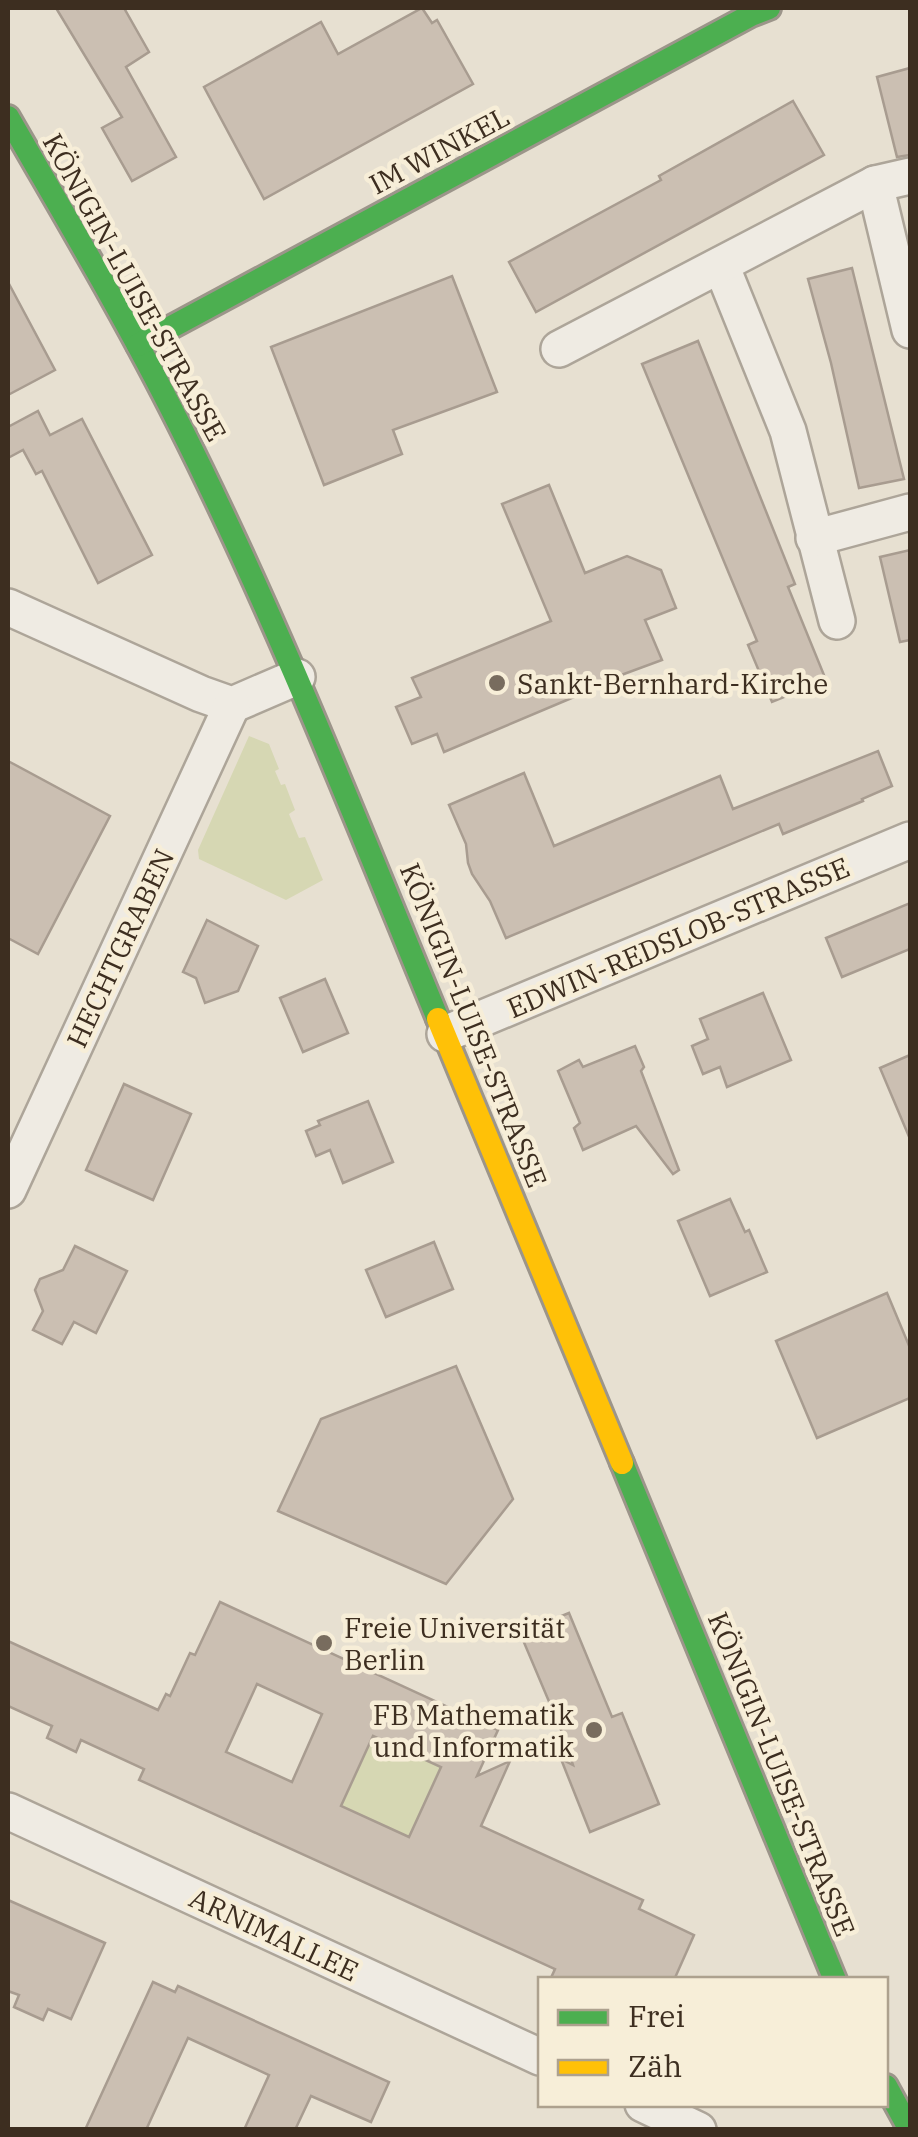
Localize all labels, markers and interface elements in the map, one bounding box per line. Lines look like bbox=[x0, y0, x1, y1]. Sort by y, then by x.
street label: IM WINKEL bbox=[363, 98, 515, 202]
street label: KÖNIGIN-LUISE-STRASSE bbox=[35, 126, 235, 448]
place label: Sankt-Bernhard-Kirche bbox=[517, 665, 828, 702]
marker: Sankt-Bernhard-Kirche bbox=[486, 672, 508, 694]
street label: HECHTGRABEN bbox=[58, 843, 182, 1053]
street label: EDWIN-REDSLOB-STRASSE bbox=[501, 848, 855, 1026]
street label: KÖNIGIN-LUISE-STRASSE bbox=[392, 857, 556, 1193]
street label: KÖNIGIN-LUISE-STRASSE bbox=[700, 1606, 864, 1942]
place label: Freie Universität Berlin bbox=[344, 1609, 565, 1678]
marker: Freie Universität Berlin bbox=[313, 1632, 335, 1654]
place label: FB Mathematik und Informatik bbox=[373, 1696, 575, 1765]
marker: FB Mathematik und Informatik bbox=[583, 1719, 605, 1741]
street label: ARNIMALLEE bbox=[184, 1879, 364, 1989]
legend bbox=[538, 1977, 888, 2107]
text: Frei bbox=[628, 1996, 685, 2035]
text: Zäh bbox=[628, 2046, 682, 2085]

